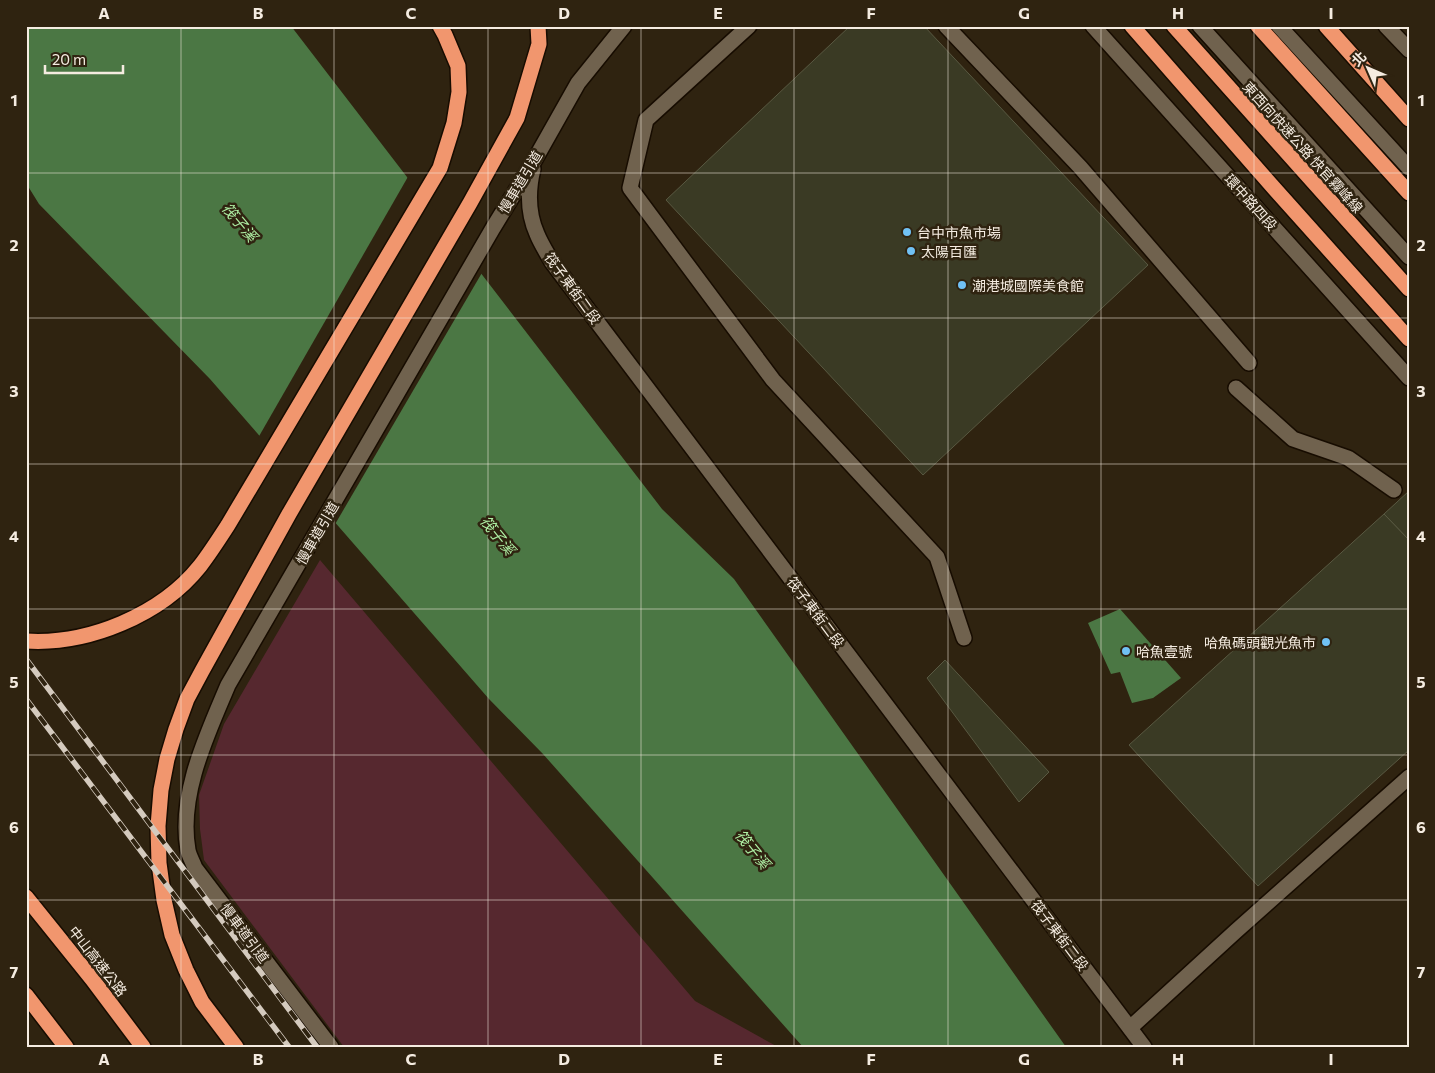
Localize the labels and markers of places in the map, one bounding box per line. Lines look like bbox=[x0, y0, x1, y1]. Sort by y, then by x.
place label: 台中市魚市場 bbox=[917, 224, 1001, 241]
marker: 台中市魚市場 bbox=[901, 226, 913, 238]
place label: 太陽百匯 bbox=[921, 243, 977, 260]
marker: 太陽百匯 bbox=[905, 245, 917, 257]
place label: 潮港城國際美食館 bbox=[972, 277, 1084, 294]
marker: 潮港城國際美食館 bbox=[956, 279, 968, 291]
place label: 哈魚碼頭觀光魚市 bbox=[1204, 634, 1316, 651]
marker: 哈魚碼頭觀光魚市 bbox=[1320, 636, 1332, 648]
place label: 哈魚壹號 bbox=[1136, 643, 1192, 660]
marker: 哈魚壹號 bbox=[1120, 645, 1132, 657]

